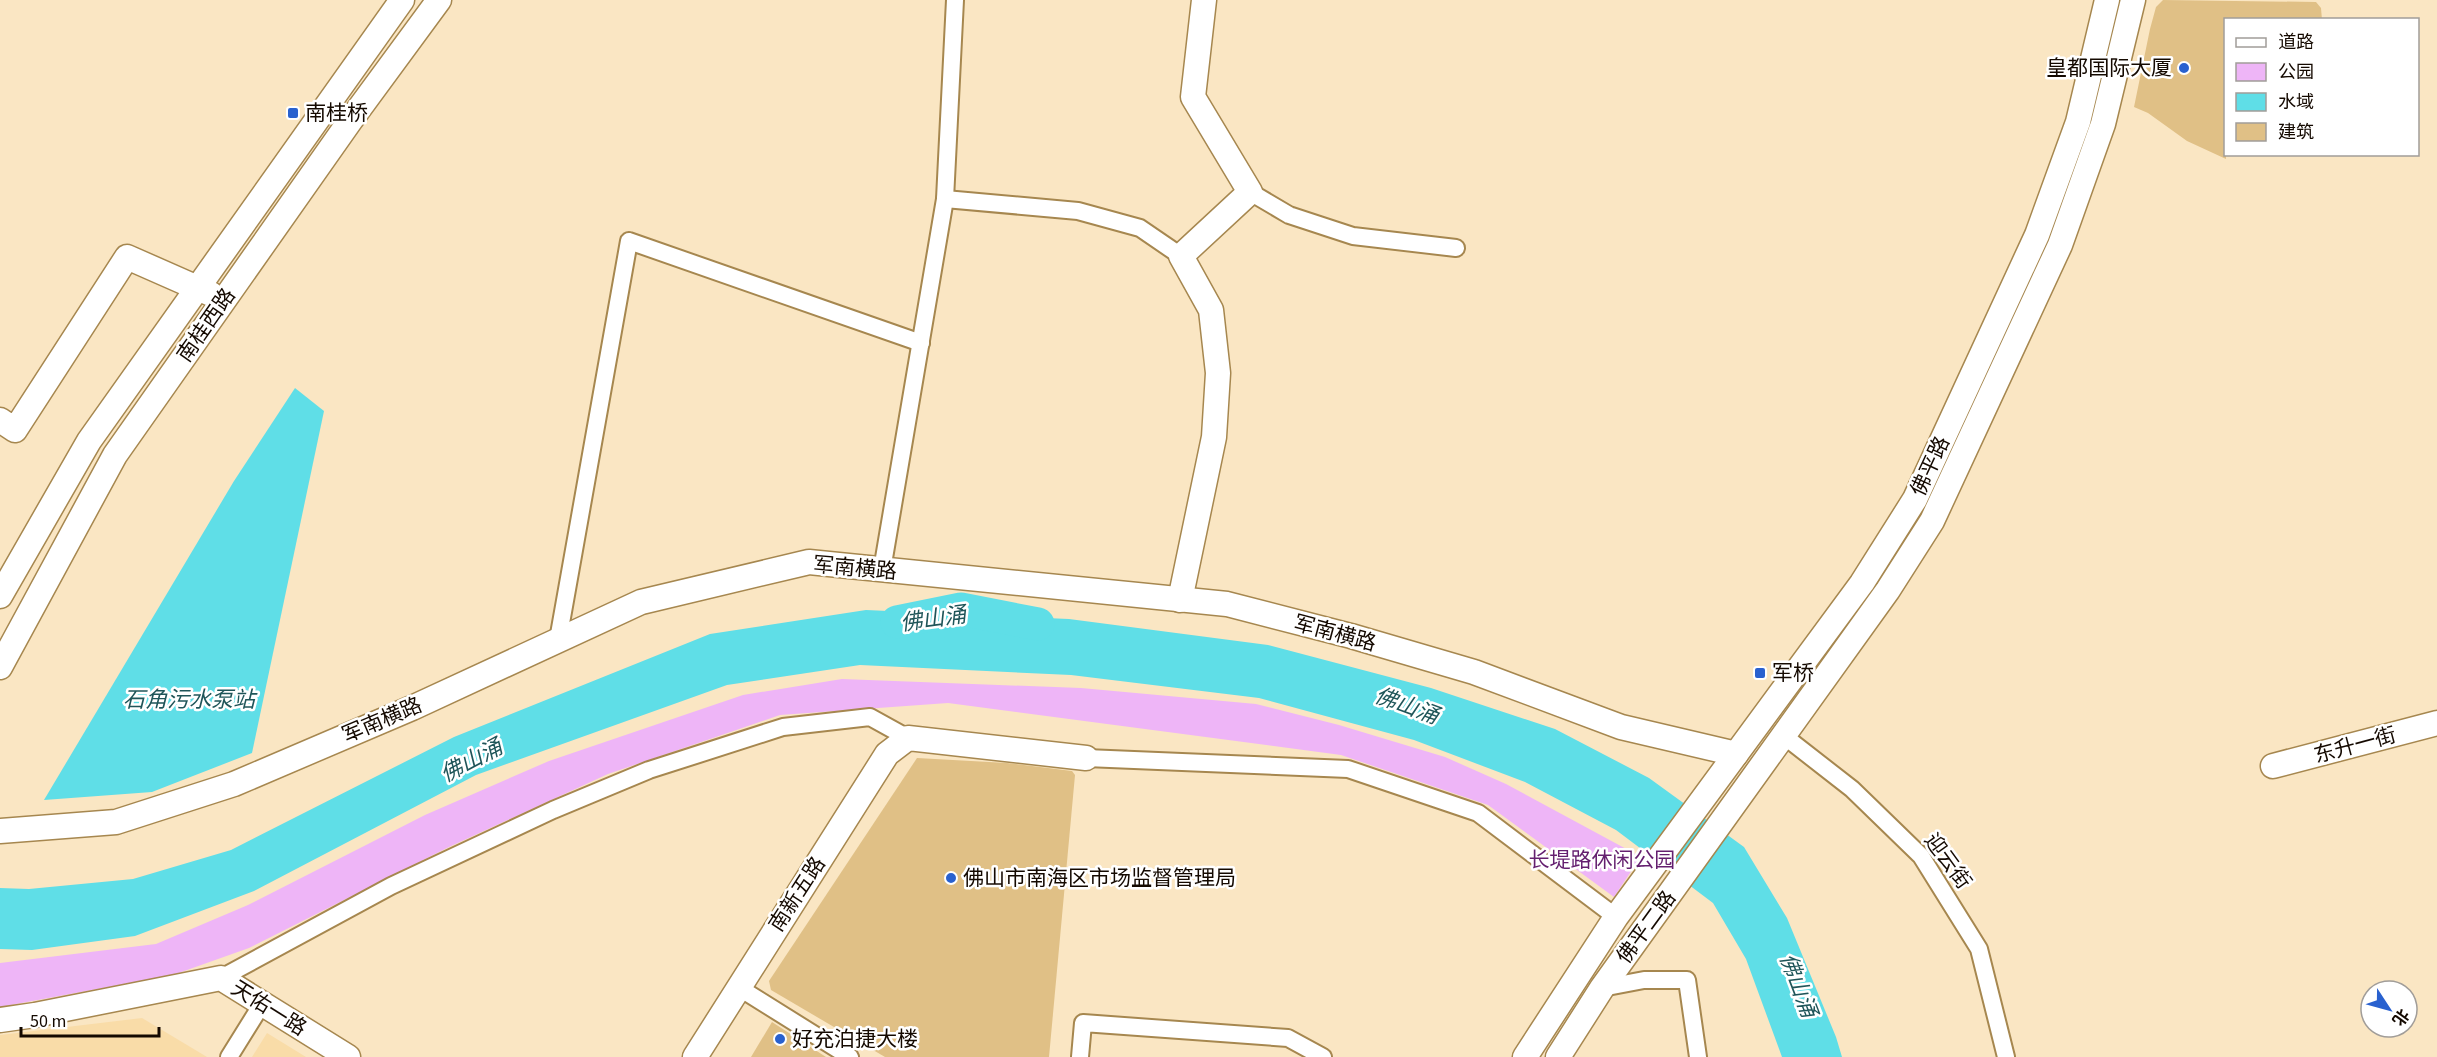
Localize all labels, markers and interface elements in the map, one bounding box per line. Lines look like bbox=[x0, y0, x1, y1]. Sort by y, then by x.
legend bbox=[2224, 18, 2419, 156]
text: 道路 bbox=[2278, 30, 2314, 55]
place label: 皇都国际大厦 bbox=[2046, 53, 2172, 83]
text: 公园 bbox=[2278, 60, 2314, 85]
marker: 皇都国际大厦 bbox=[2177, 61, 2191, 75]
text: 水域 bbox=[2278, 90, 2314, 115]
place label: 南桂桥 bbox=[305, 98, 368, 128]
marker: 南桂桥 bbox=[286, 106, 300, 120]
text: 建筑 bbox=[2278, 120, 2314, 145]
street label: 南桂西路 bbox=[170, 282, 242, 368]
street label: 佛平路 bbox=[1903, 431, 1957, 501]
street label: 军南横路 bbox=[812, 549, 898, 587]
water label: 佛山涌 bbox=[898, 598, 971, 639]
street label: 军南横路 bbox=[1291, 608, 1379, 658]
place label: 军桥 bbox=[1772, 658, 1814, 688]
marker: 军桥 bbox=[1753, 666, 1767, 680]
water label: 佛山涌 bbox=[1370, 680, 1446, 733]
water label: 石角污水泵站 bbox=[123, 684, 258, 716]
street label: 军南横路 bbox=[337, 690, 427, 750]
street label: 东升一街 bbox=[2311, 720, 2399, 770]
water label: 佛山涌 bbox=[435, 730, 511, 791]
street label: 迎云街 bbox=[1917, 827, 1979, 895]
park label: 长堤路休闲公园 bbox=[1529, 845, 1676, 875]
street label: 南新五路 bbox=[762, 851, 832, 937]
place label: 佛山市南海区市场监督管理局 bbox=[963, 863, 1236, 893]
marker: 佛山市南海区市场监督管理局 bbox=[944, 871, 958, 885]
street label: 佛平二路 bbox=[1609, 884, 1683, 970]
water label: 佛山涌 bbox=[1771, 949, 1826, 1025]
street label: 天佑一路 bbox=[225, 973, 313, 1043]
north arrow bbox=[2359, 979, 2419, 1039]
scale bar bbox=[21, 1000, 159, 1038]
text: 北 bbox=[2387, 1004, 2414, 1030]
text: 50 m bbox=[30, 1009, 66, 1034]
place label: 好充泊捷大楼 bbox=[792, 1024, 918, 1054]
marker: 好充泊捷大楼 bbox=[773, 1032, 787, 1046]

